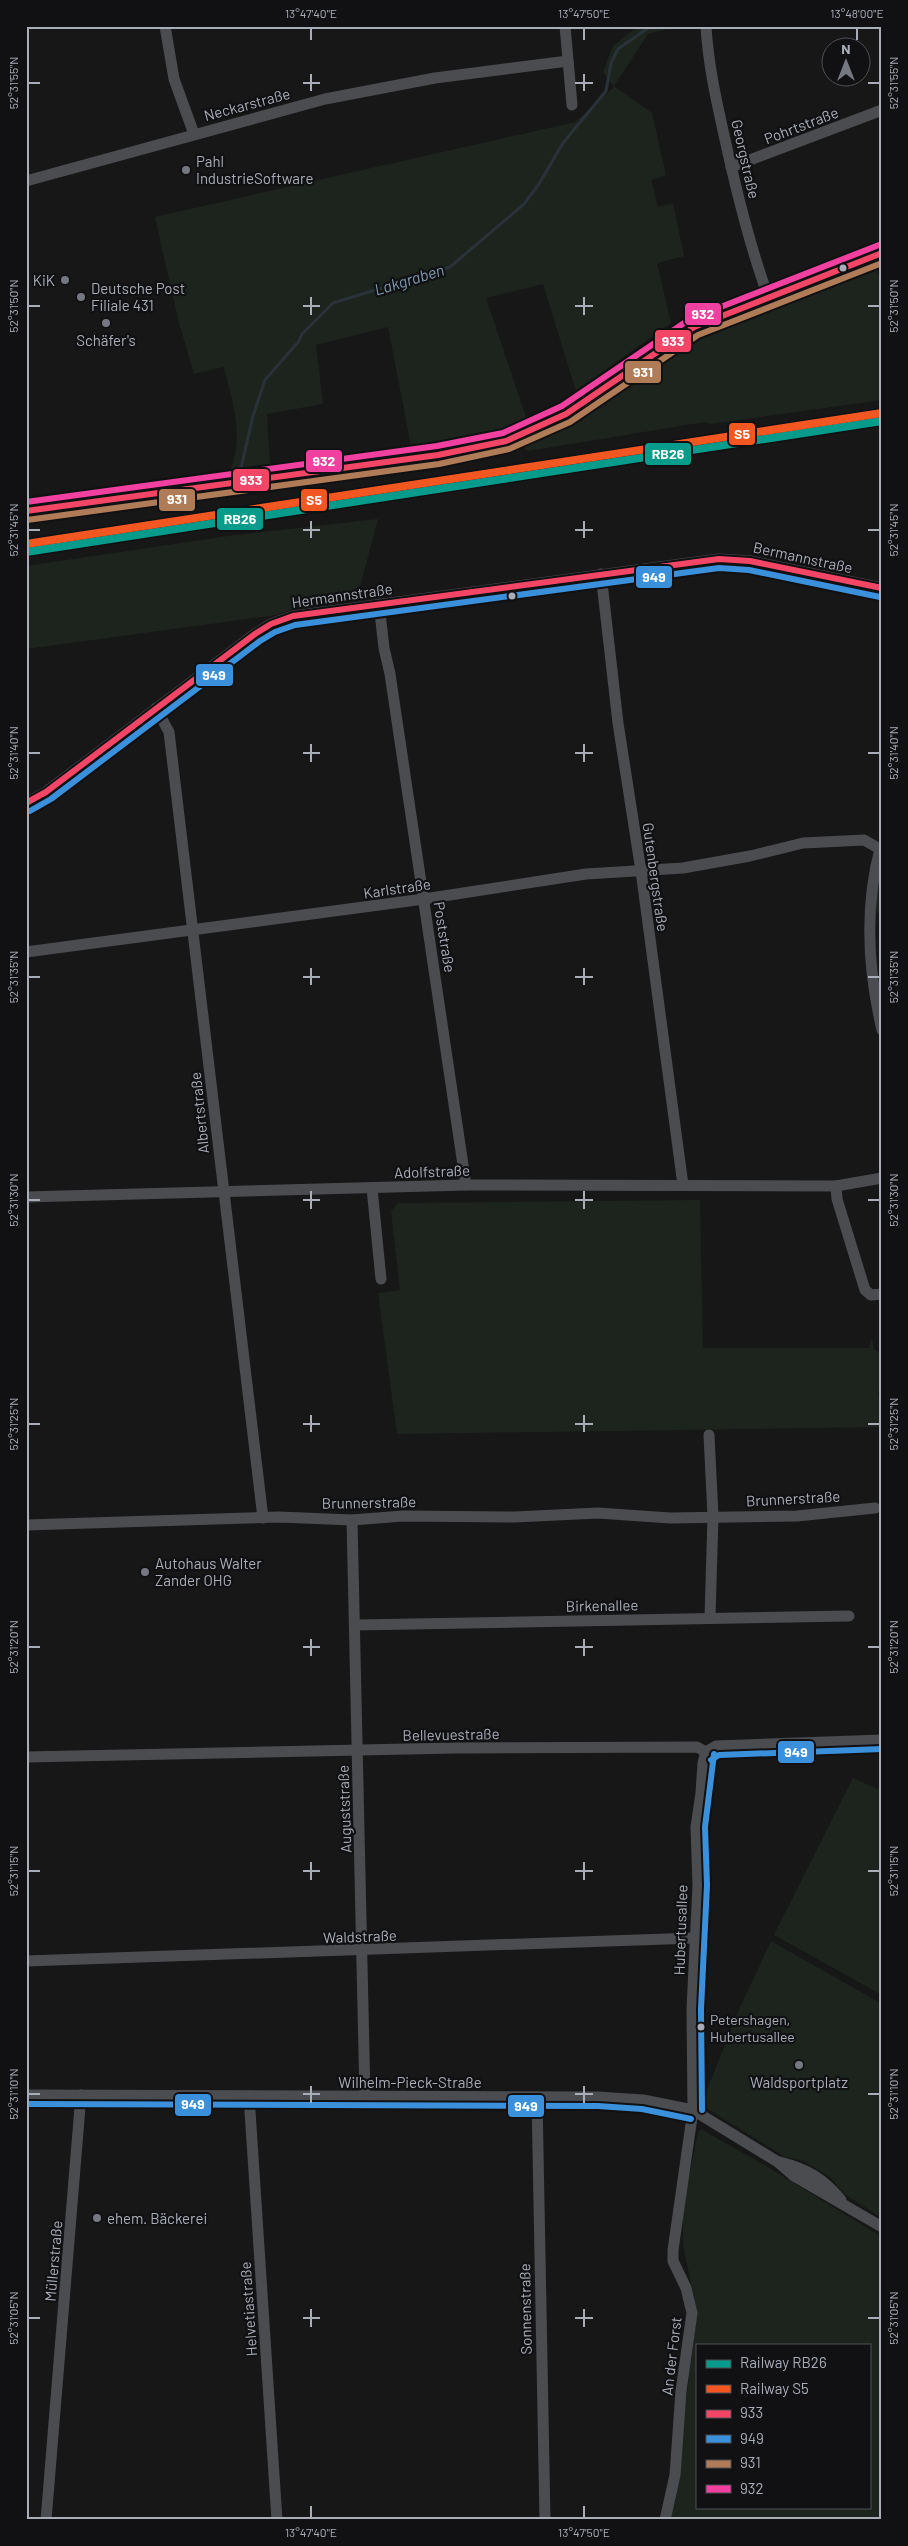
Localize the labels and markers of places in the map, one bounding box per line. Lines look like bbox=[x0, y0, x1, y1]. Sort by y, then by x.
place label: Pahl IndustrieSoftware bbox=[196, 152, 313, 187]
marker: Pahl IndustrieSoftware bbox=[180, 164, 192, 176]
unlabelled marker bbox=[838, 263, 848, 273]
place label: KiK bbox=[33, 271, 55, 289]
marker: KiK bbox=[59, 274, 71, 286]
place label: Deutsche Post Filiale 431 bbox=[91, 279, 185, 314]
marker: Deutsche Post Filiale 431 bbox=[75, 291, 87, 303]
marker: Schäfer's bbox=[100, 317, 112, 329]
place label: Schäfer's bbox=[76, 331, 136, 349]
unlabelled marker bbox=[507, 591, 517, 601]
place label: Autohaus Walter Zander OHG bbox=[155, 1554, 262, 1589]
marker: Autohaus Walter Zander OHG bbox=[139, 1566, 151, 1578]
place label: Petershagen, Hubertusallee bbox=[710, 2011, 795, 2045]
marker: Petershagen, Hubertusallee bbox=[696, 2022, 706, 2032]
marker: Waldsportplatz bbox=[793, 2059, 805, 2071]
place label: Waldsportplatz bbox=[750, 2073, 848, 2091]
place label: ehem. Bäckerei bbox=[107, 2209, 207, 2227]
marker: ehem. Bäckerei bbox=[91, 2212, 103, 2224]

